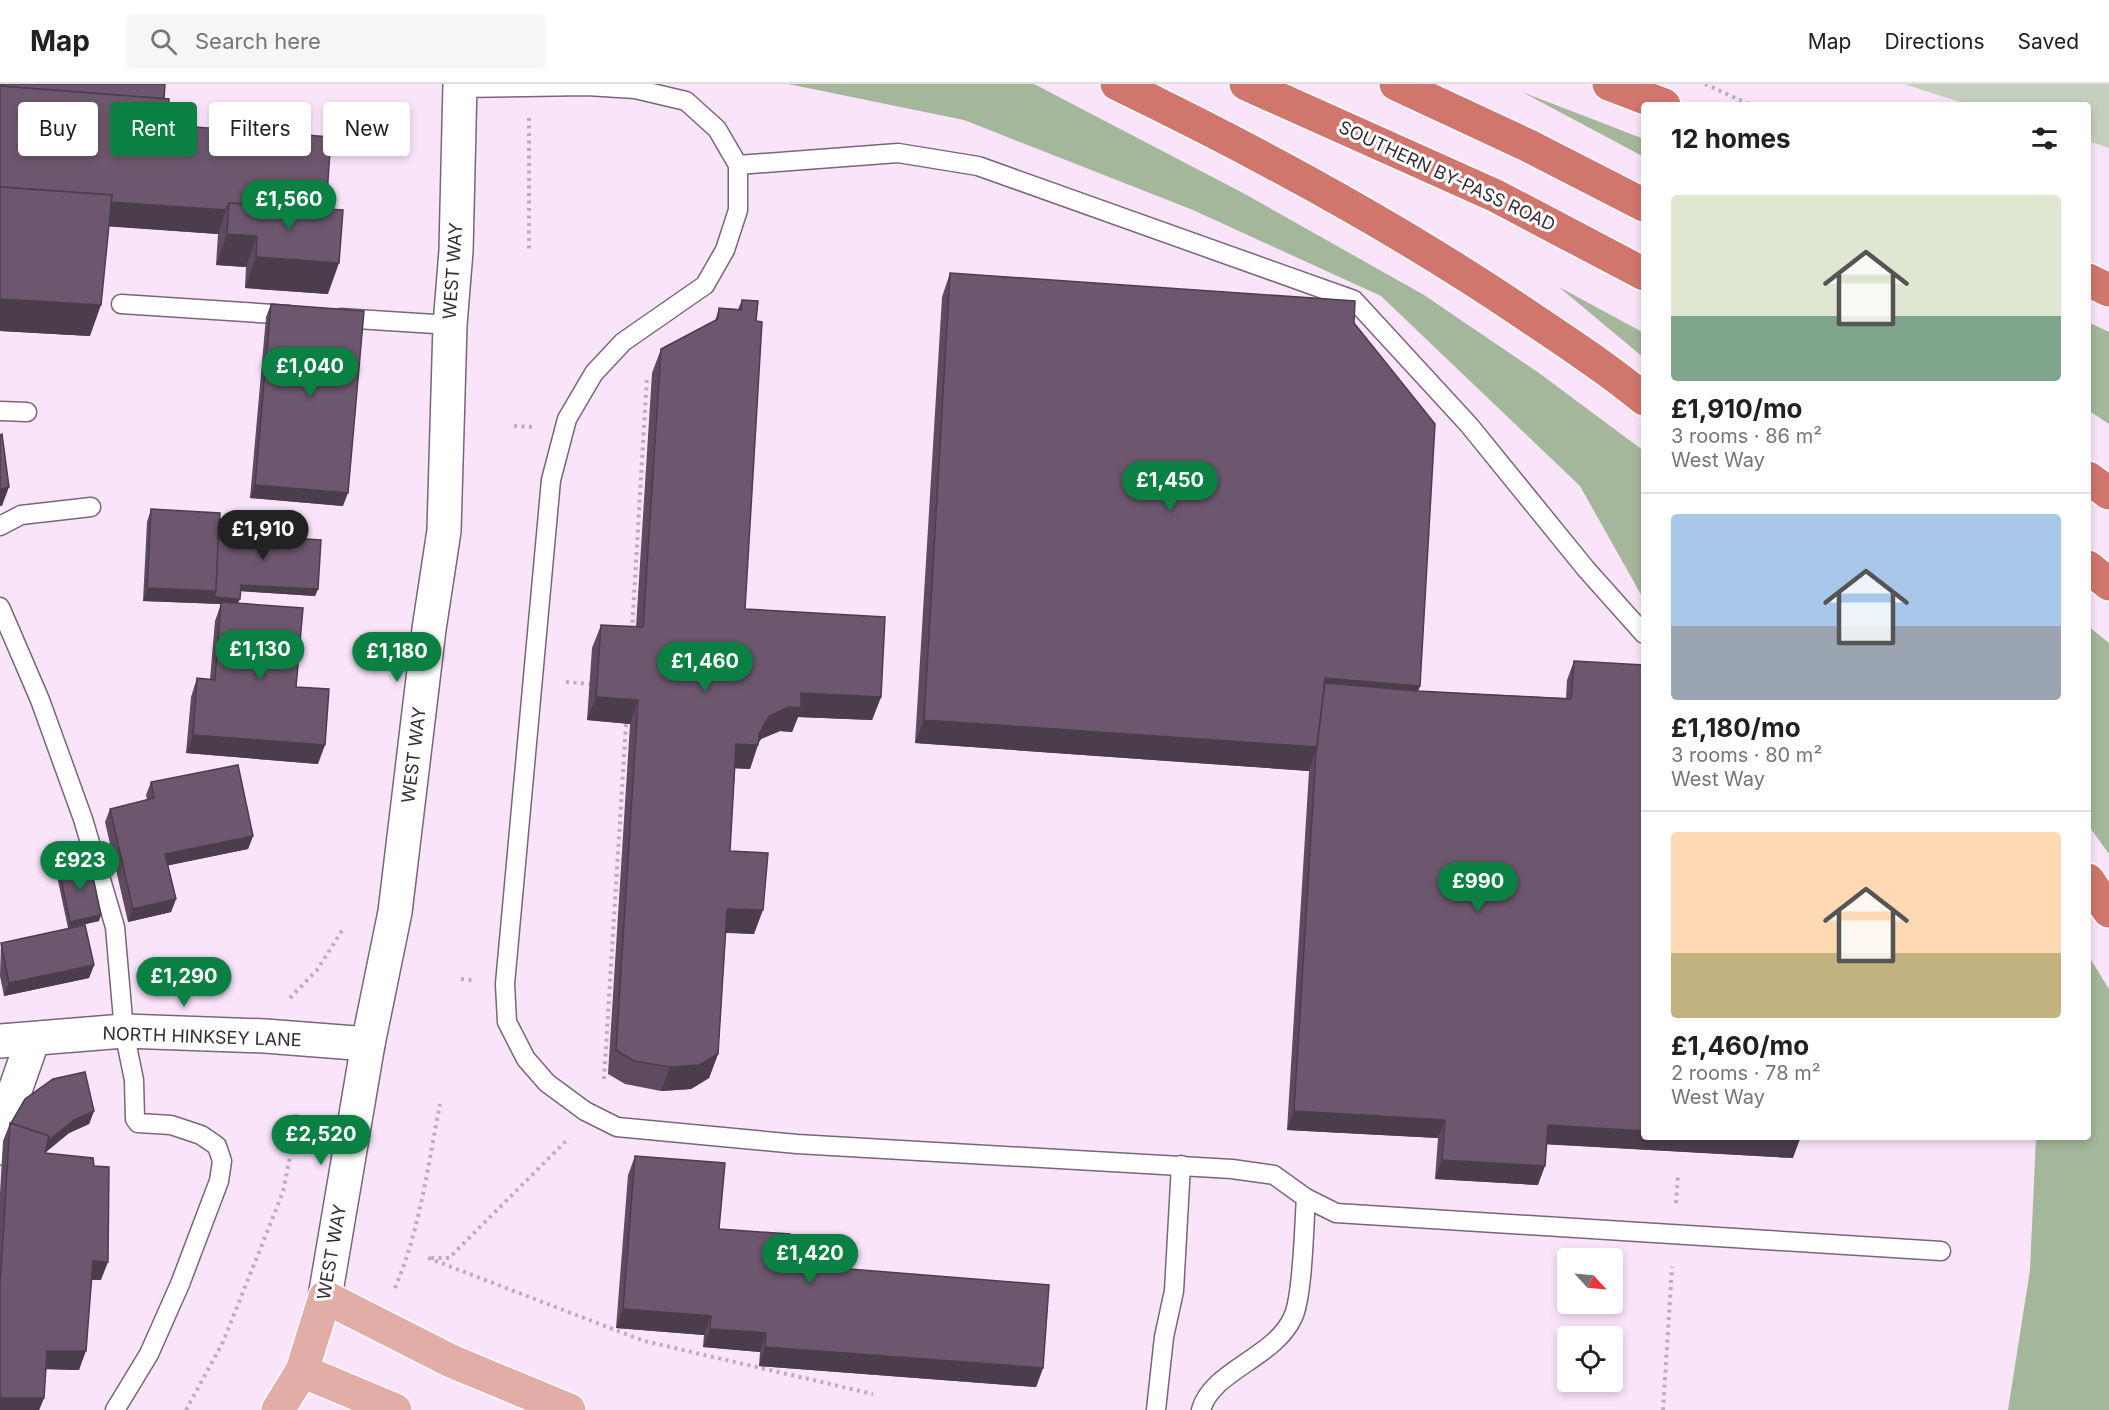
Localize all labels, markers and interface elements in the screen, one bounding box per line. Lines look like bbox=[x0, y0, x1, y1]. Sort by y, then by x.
search box bbox=[126, 14, 546, 68]
text: Map bbox=[30, 24, 90, 58]
icon: search bbox=[147, 25, 180, 58]
text: Search here bbox=[195, 28, 321, 54]
text: Map bbox=[1808, 29, 1851, 54]
text: Directions bbox=[1884, 29, 1985, 54]
text: Saved bbox=[2018, 29, 2079, 54]
chip: Buy bbox=[18, 102, 98, 156]
chip: Rent bbox=[110, 102, 197, 156]
chip: Filters bbox=[209, 102, 311, 156]
chip: New bbox=[323, 102, 410, 156]
street label: SOUTHERN BY-PASS ROAD bbox=[1336, 116, 1559, 235]
icon: filters bbox=[2028, 122, 2061, 155]
text: 12 homes bbox=[1671, 123, 1791, 154]
pin: £1,560 bbox=[240, 180, 338, 231]
text: £1,560 bbox=[255, 187, 323, 211]
street label: WEST WAY bbox=[439, 222, 466, 320]
icon: home bbox=[1812, 234, 1920, 342]
pin: £1,040 bbox=[261, 347, 359, 398]
text: £1,040 bbox=[276, 354, 344, 378]
text: £1,910/mo bbox=[1671, 393, 1803, 424]
text: 3 rooms · 86 m² bbox=[1671, 424, 1822, 448]
text: West Way bbox=[1671, 448, 1765, 472]
pin: £1,450 bbox=[1121, 461, 1219, 512]
text: £1,450 bbox=[1136, 468, 1204, 492]
pin: £1,910 bbox=[214, 510, 312, 561]
text: £1,910 bbox=[232, 517, 294, 541]
icon: home bbox=[1812, 553, 1920, 661]
pin: £1,130 bbox=[211, 630, 309, 681]
pin: £1,180 bbox=[348, 632, 446, 683]
text: £1,130 bbox=[229, 637, 291, 661]
text: £1,180 bbox=[366, 639, 428, 663]
pin: £1,460 bbox=[656, 642, 754, 693]
text: £1,460 bbox=[671, 649, 739, 673]
street label: WEST WAY bbox=[397, 706, 430, 804]
text: £1,180/mo bbox=[1671, 712, 1801, 743]
text: 3 rooms · 80 m² bbox=[1671, 743, 1822, 767]
text: West Way bbox=[1671, 767, 1765, 791]
pin: £923 bbox=[44, 841, 116, 892]
text: £923 bbox=[54, 848, 106, 872]
pin: £990 bbox=[1442, 862, 1514, 913]
text: £990 bbox=[1452, 869, 1504, 893]
icon: home bbox=[1812, 871, 1920, 979]
pin: £1,290 bbox=[135, 957, 233, 1008]
text: £1,290 bbox=[150, 964, 218, 988]
street label: NORTH HINKSEY LANE bbox=[102, 1023, 302, 1050]
text: £1,460/mo bbox=[1671, 1030, 1809, 1061]
text: 2 rooms · 78 m² bbox=[1671, 1061, 1820, 1085]
text: West Way bbox=[1671, 1085, 1765, 1109]
pin: £2,520 bbox=[272, 1115, 370, 1166]
text: £2,520 bbox=[286, 1122, 356, 1146]
street label: WEST WAY bbox=[313, 1202, 350, 1301]
pin: £1,420 bbox=[761, 1234, 859, 1285]
text: £1,420 bbox=[776, 1241, 844, 1265]
north arrow bbox=[1557, 1248, 1623, 1314]
map controls bbox=[1557, 1248, 1623, 1392]
button: locate bbox=[1557, 1326, 1623, 1392]

